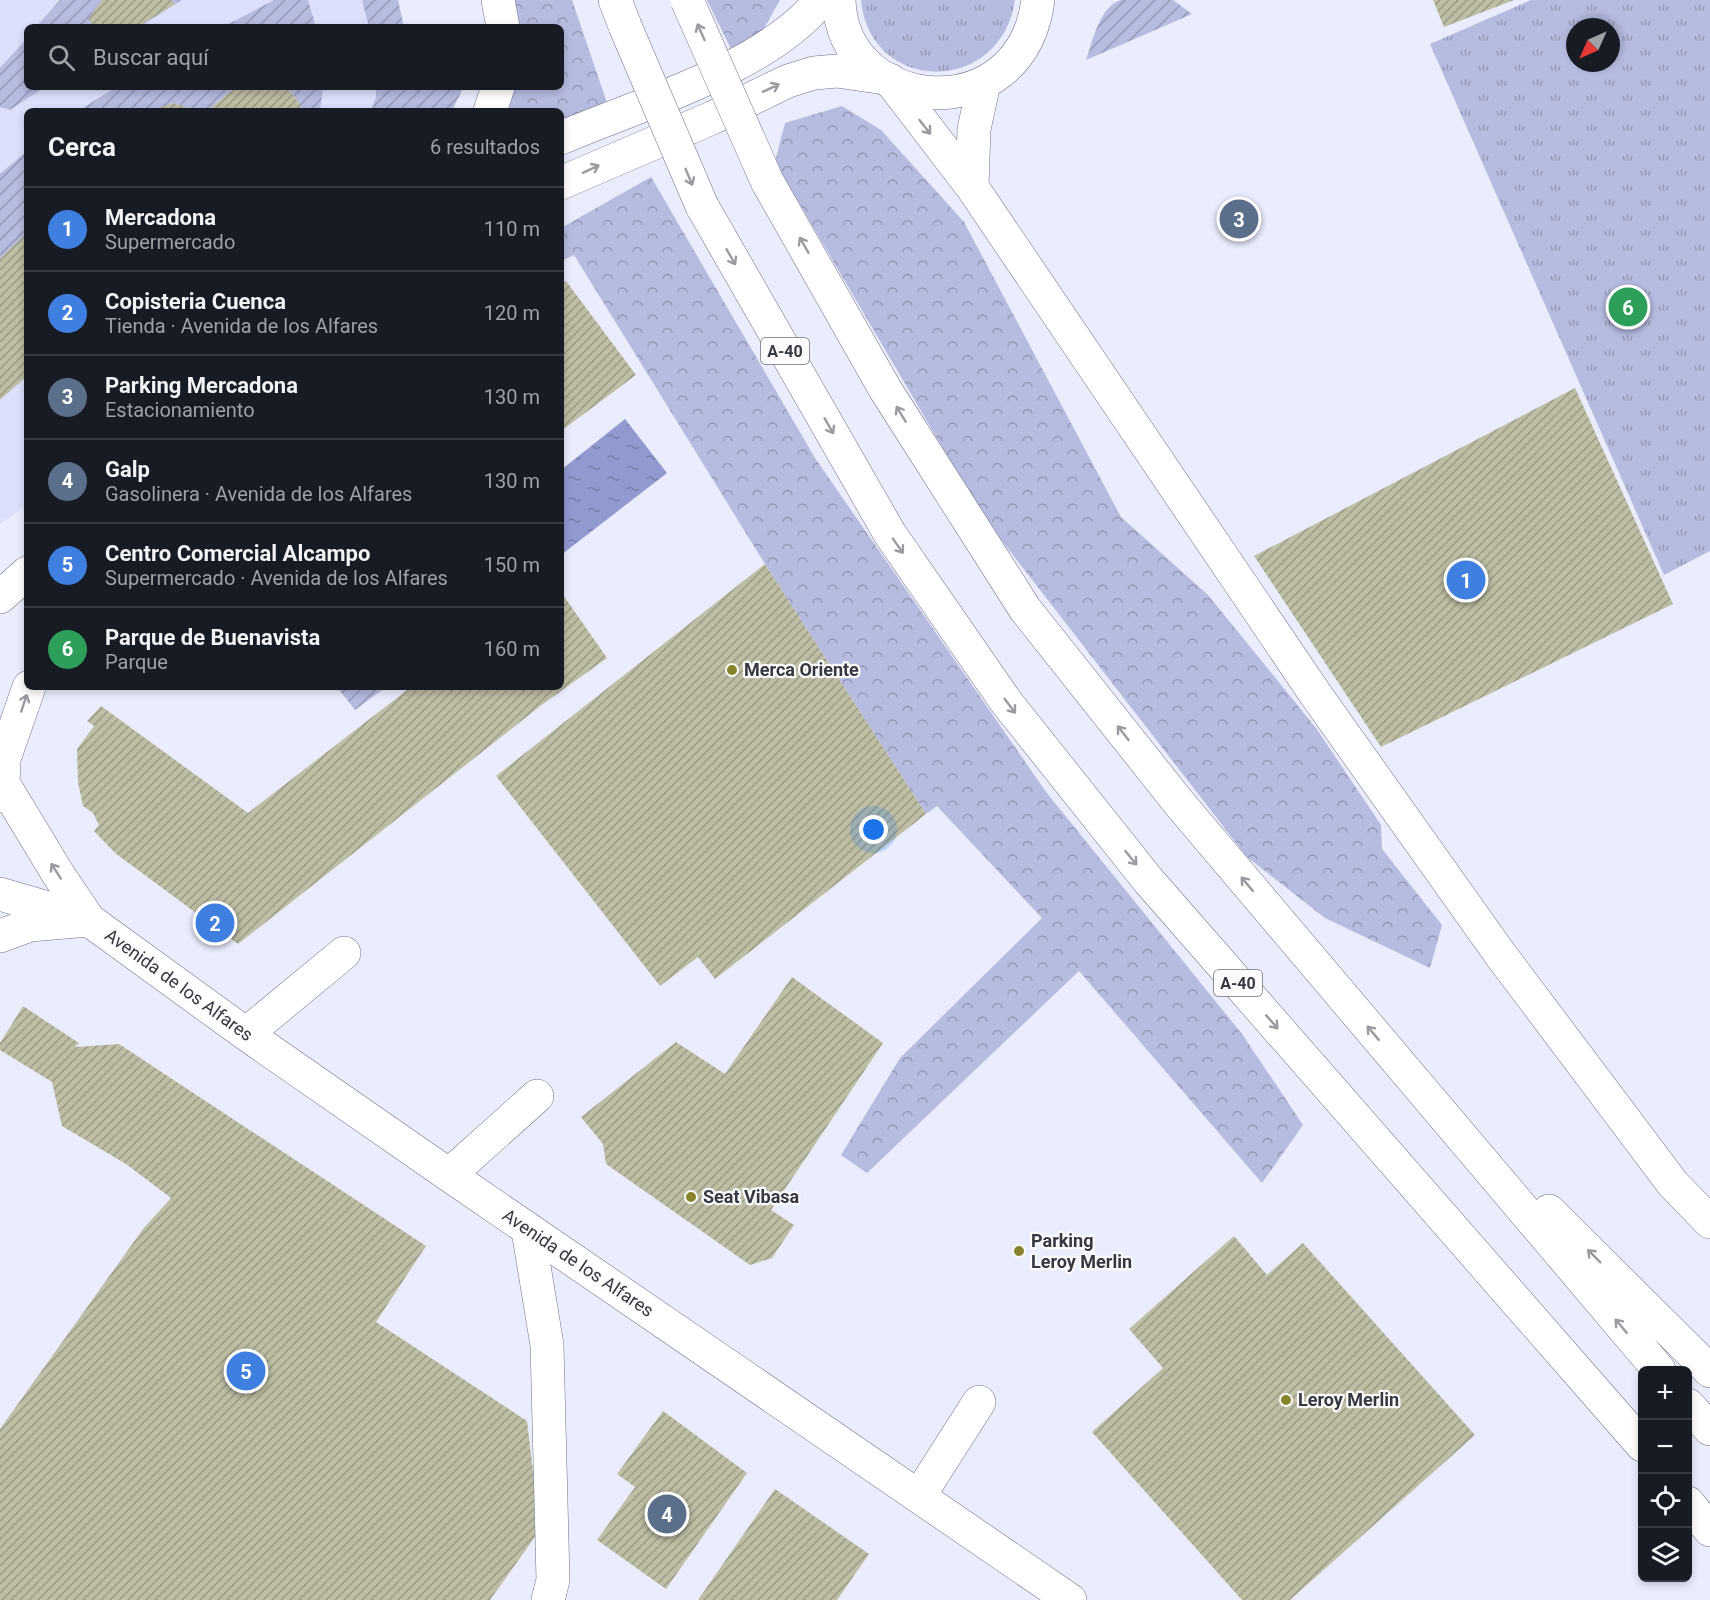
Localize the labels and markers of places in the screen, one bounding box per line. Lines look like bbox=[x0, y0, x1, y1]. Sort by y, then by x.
pin: 3 bbox=[1220, 196, 1258, 242]
pin: 6 bbox=[1608, 284, 1648, 330]
pin: 1 bbox=[1446, 558, 1486, 602]
place label: Merca Oriente bbox=[744, 659, 859, 680]
marker: Merca Oriente bbox=[725, 663, 739, 677]
pin: 2 bbox=[196, 900, 234, 946]
place label: Seat Vibasa bbox=[703, 1186, 800, 1207]
marker: Seat Vibasa bbox=[684, 1190, 698, 1204]
place label: Parking Leroy Merlin bbox=[1031, 1230, 1132, 1272]
marker: Parking Leroy Merlin bbox=[1012, 1244, 1026, 1258]
pin: 5 bbox=[226, 1348, 266, 1394]
place label: Leroy Merlin bbox=[1298, 1389, 1399, 1410]
marker: Leroy Merlin bbox=[1279, 1393, 1293, 1407]
pin: 4 bbox=[648, 1492, 686, 1537]

